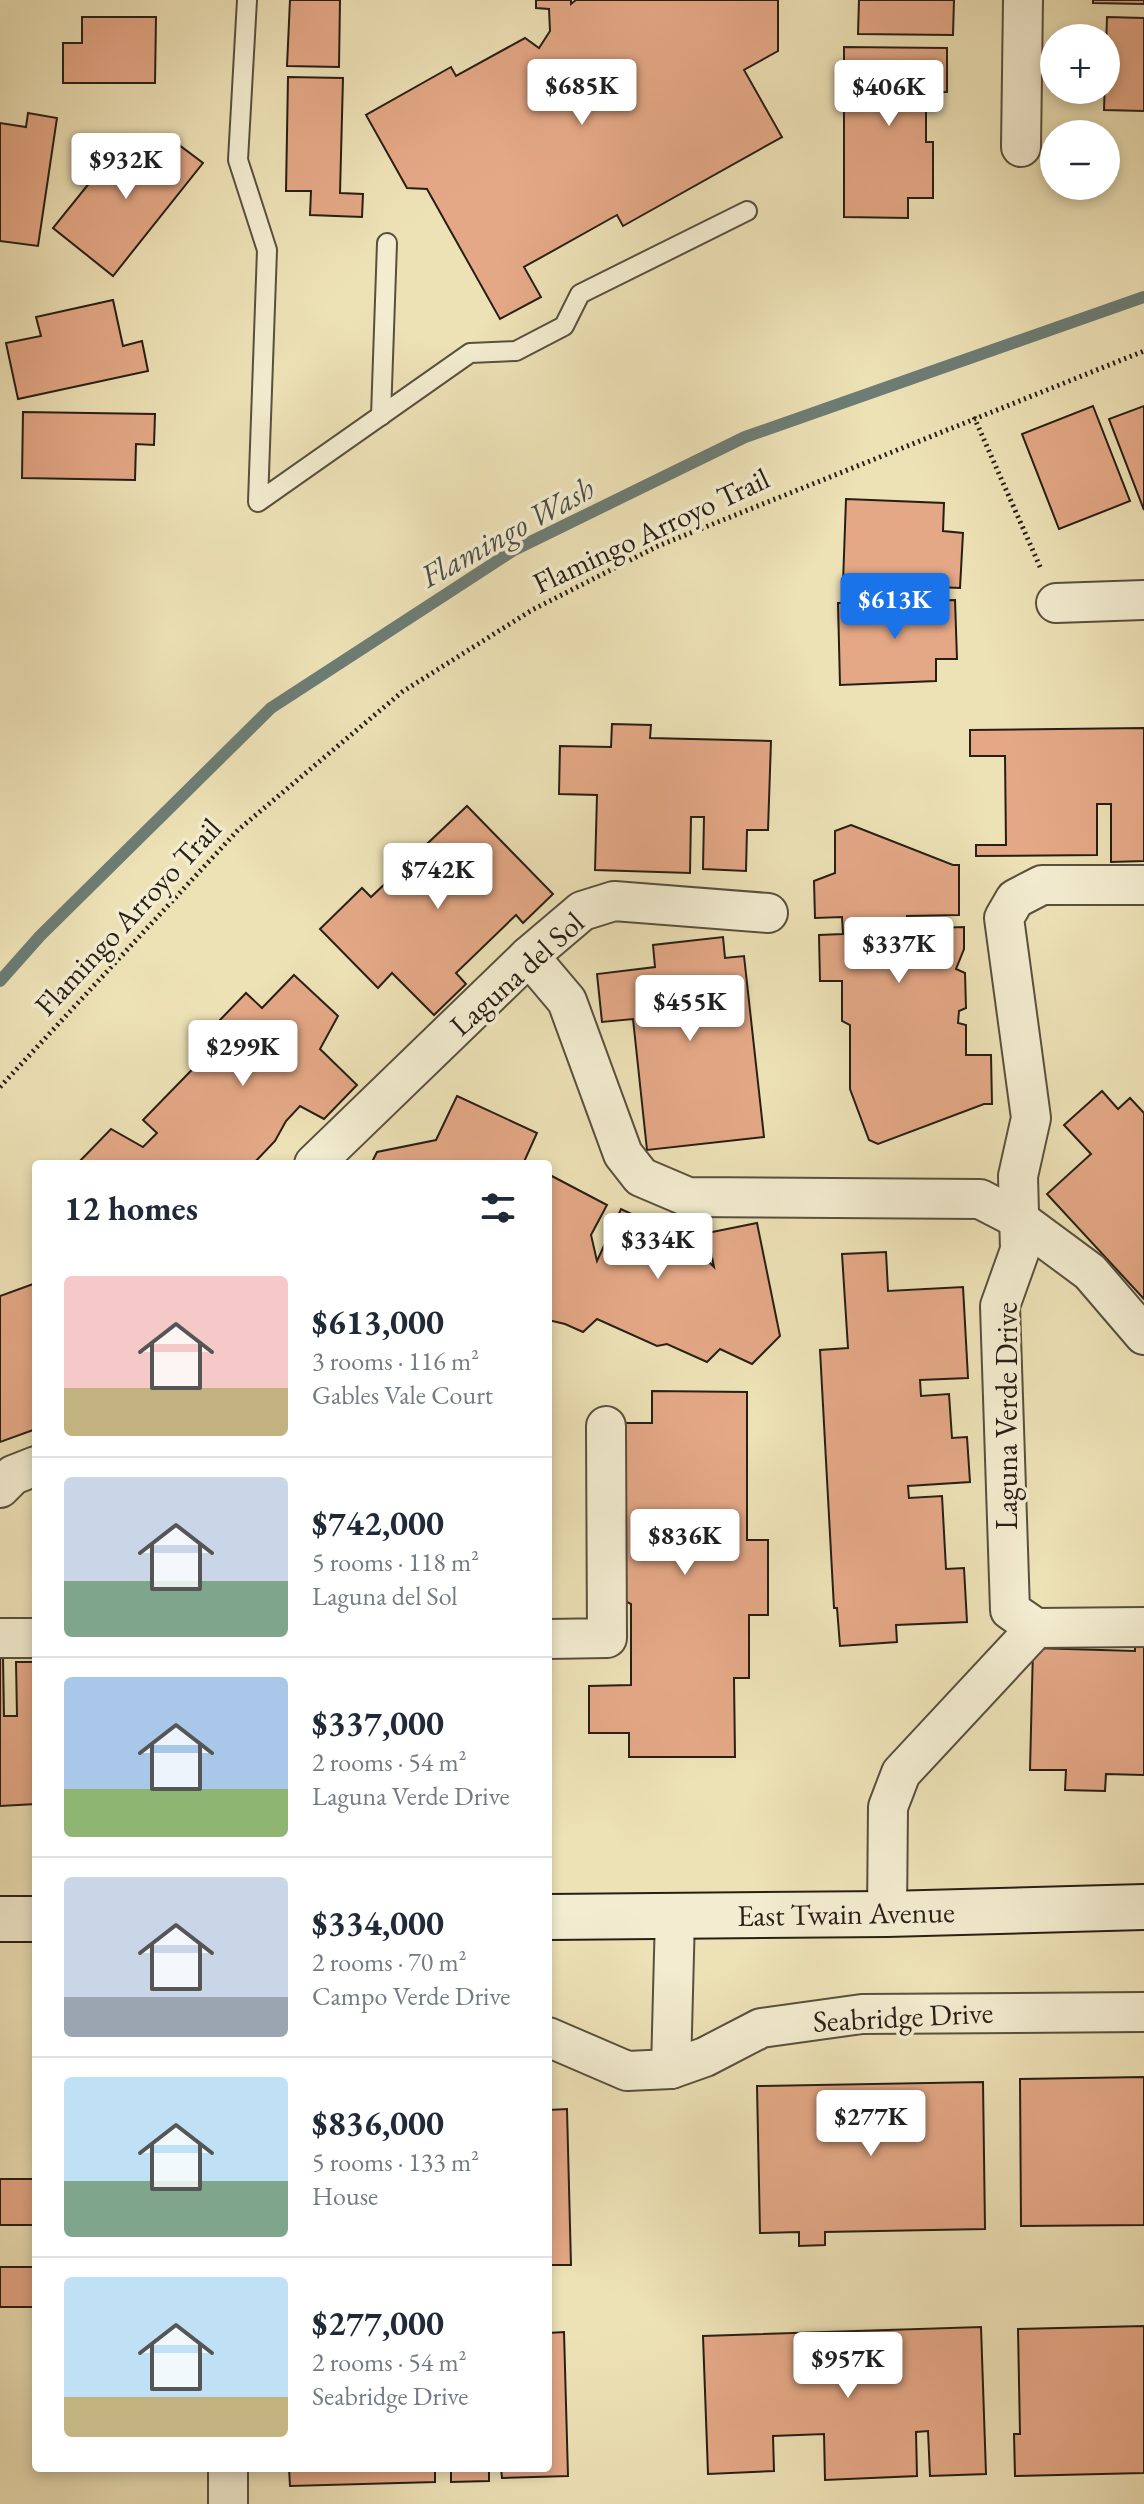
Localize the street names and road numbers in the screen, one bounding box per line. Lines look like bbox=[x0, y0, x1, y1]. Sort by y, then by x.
street label: Flamingo Arroyo Trail bbox=[526, 459, 775, 602]
street label: Flamingo Arroyo Trail bbox=[26, 809, 229, 1024]
street label: Laguna del Sol bbox=[441, 903, 592, 1044]
street label: Laguna Verde Drive bbox=[987, 1302, 1026, 1530]
street label: East Twain Avenue bbox=[737, 1892, 955, 1935]
street label: Seabridge Drive bbox=[812, 1992, 994, 2041]

